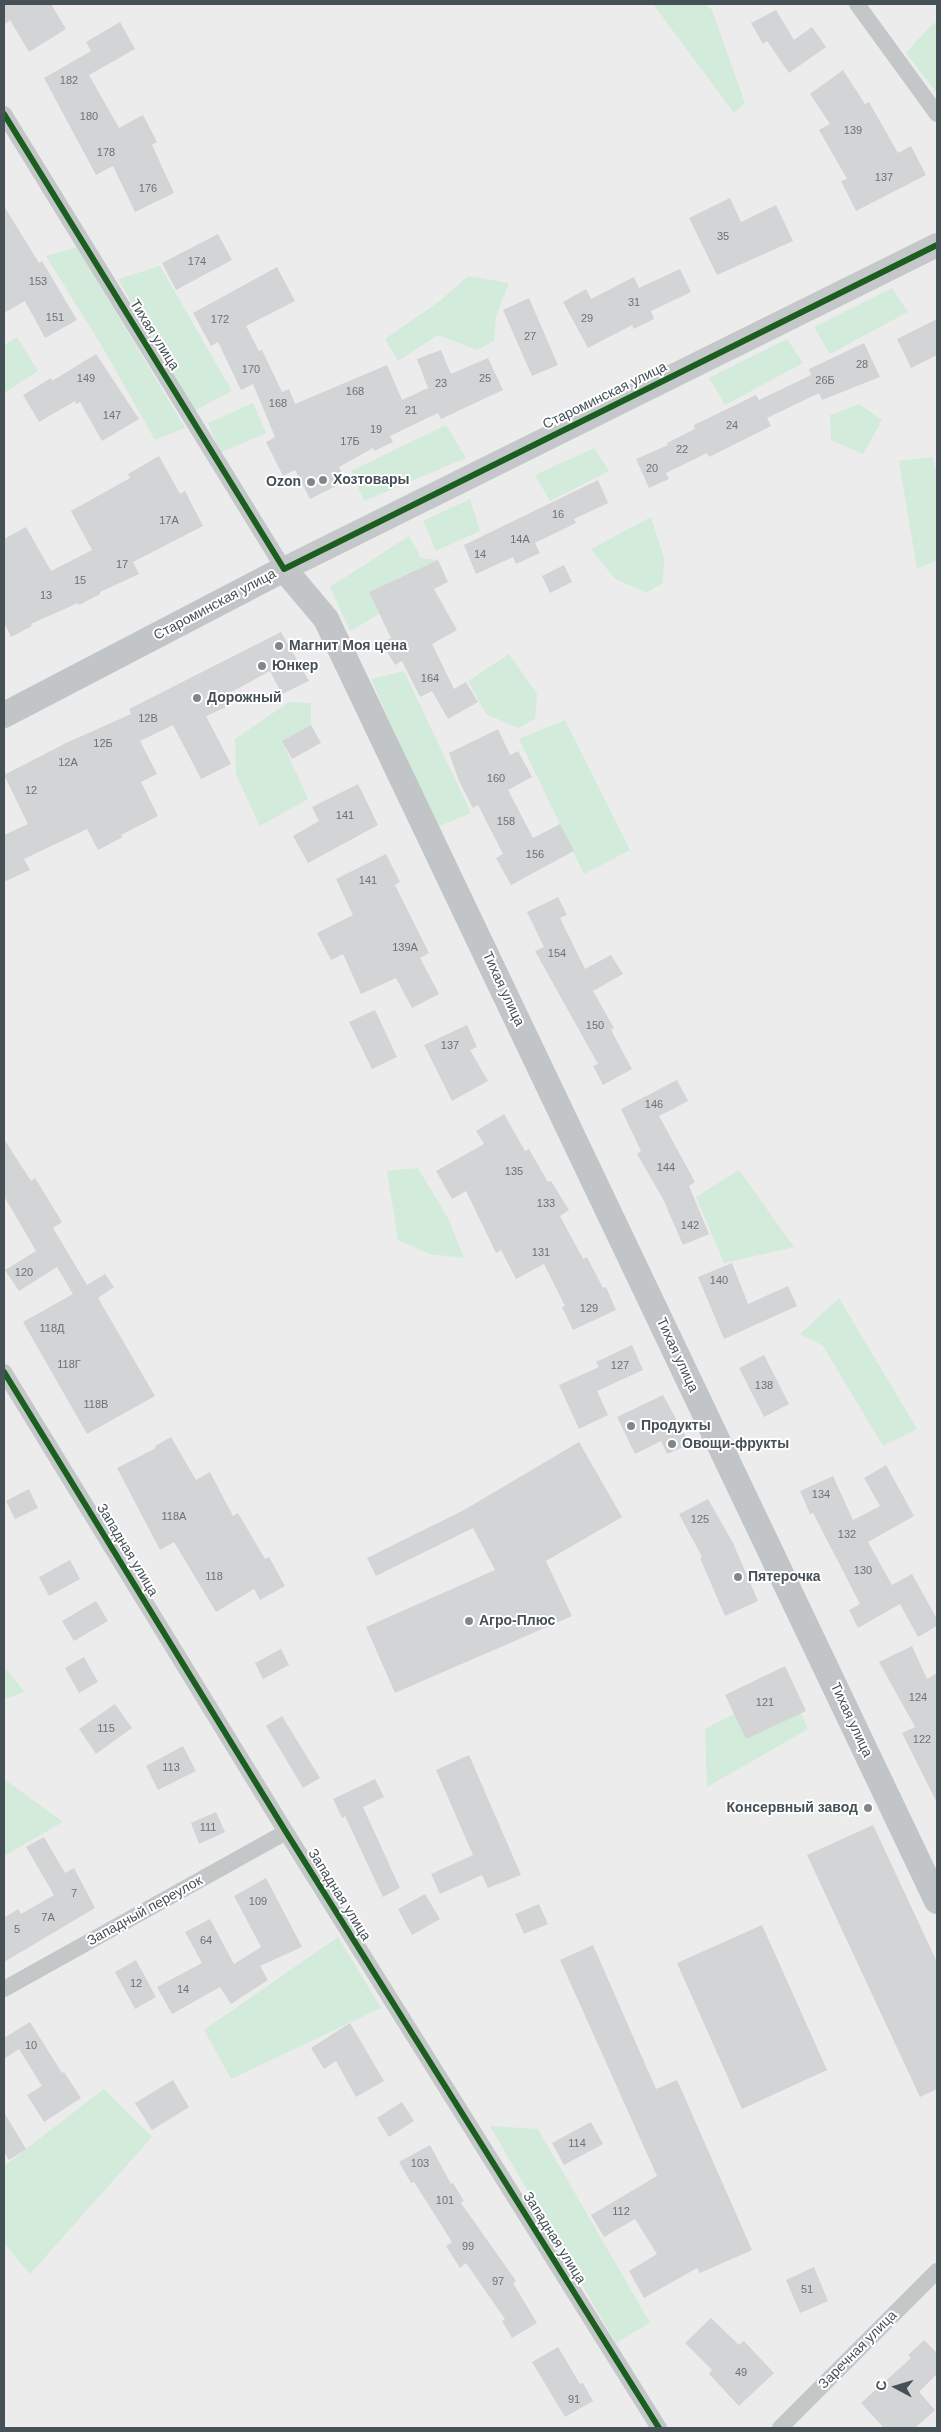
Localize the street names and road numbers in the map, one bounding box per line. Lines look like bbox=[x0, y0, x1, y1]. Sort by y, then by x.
street label: Тихая улица bbox=[126, 296, 182, 374]
street label: Староминская улица bbox=[540, 359, 670, 433]
street label: Староминская улица bbox=[151, 566, 279, 644]
street label: Тихая улица bbox=[478, 949, 528, 1029]
street label: Тихая улица bbox=[652, 1315, 702, 1395]
street label: Западная улица bbox=[93, 1501, 161, 1599]
street label: Тихая улица bbox=[826, 1680, 876, 1760]
street label: Западная улица bbox=[304, 1846, 374, 1944]
street label: Западный переулок bbox=[85, 1872, 205, 1950]
street label: Западная улица bbox=[519, 2189, 589, 2287]
street label: Заречная улица bbox=[815, 2307, 901, 2393]

